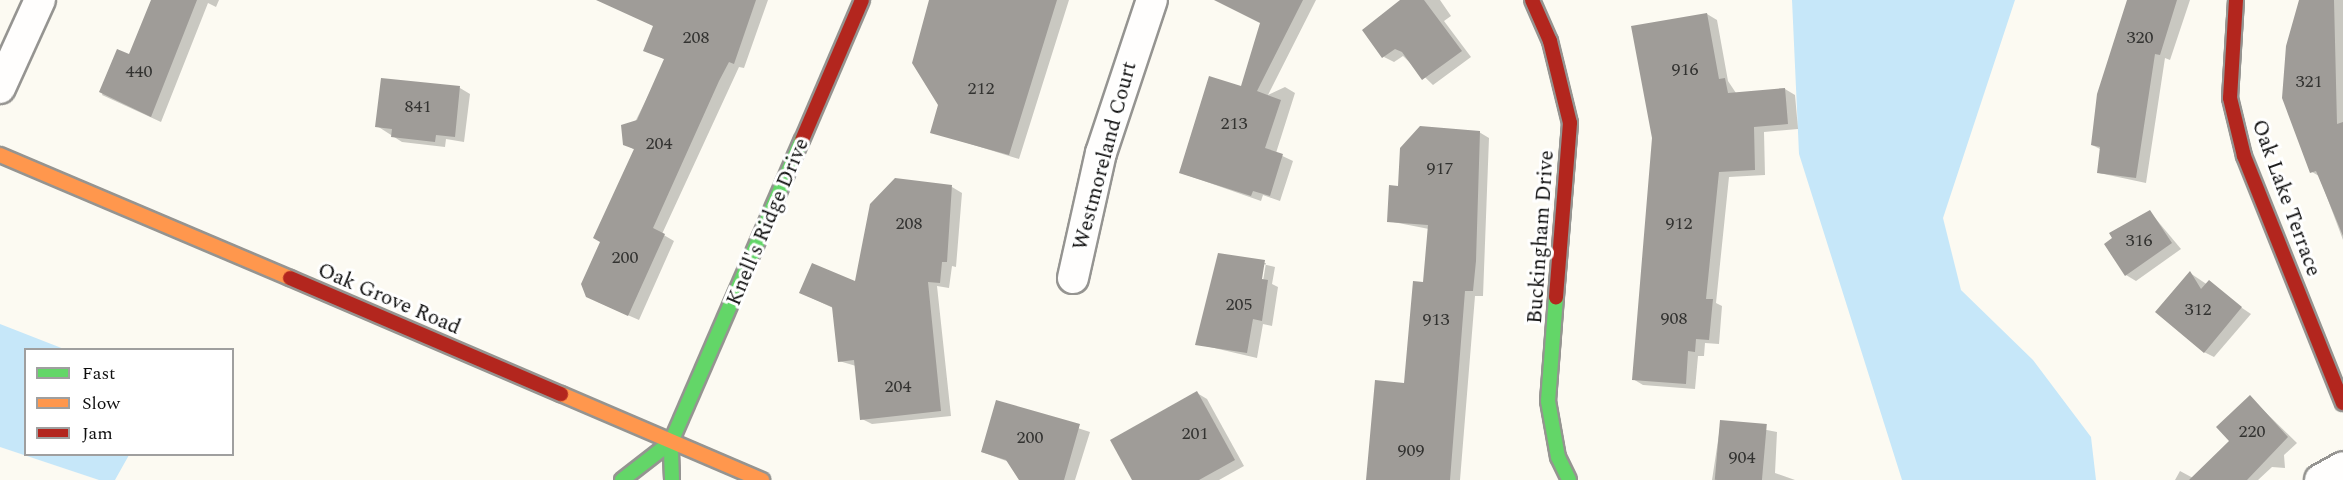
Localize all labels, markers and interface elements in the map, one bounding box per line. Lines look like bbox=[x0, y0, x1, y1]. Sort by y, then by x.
house number: 208 bbox=[683, 27, 709, 49]
house number: 320 bbox=[2127, 27, 2153, 49]
street label: Westmoreland Court bbox=[1068, 59, 1142, 253]
house number: 916 bbox=[1672, 59, 1698, 81]
house number: 440 bbox=[126, 61, 152, 83]
house number: 321 bbox=[2296, 71, 2322, 93]
house number: 212 bbox=[968, 78, 994, 100]
house number: 841 bbox=[405, 96, 431, 118]
house number: 213 bbox=[1221, 113, 1247, 135]
street label: Oak Lake Terrace bbox=[2246, 116, 2326, 280]
house number: 204 bbox=[646, 133, 672, 155]
street label: Knell's Ridge Drive bbox=[721, 134, 815, 310]
street label: Buckingham Drive bbox=[1522, 149, 1560, 325]
house number: 917 bbox=[1427, 158, 1453, 180]
house number: 208 bbox=[896, 213, 922, 235]
house number: 912 bbox=[1666, 213, 1692, 235]
house number: 316 bbox=[2126, 230, 2152, 252]
house number: 200 bbox=[612, 247, 638, 269]
street label: Oak Grove Road bbox=[314, 258, 464, 340]
house number: 205 bbox=[1226, 294, 1252, 316]
house number: 312 bbox=[2185, 299, 2211, 321]
house number: 908 bbox=[1661, 308, 1687, 330]
house number: 913 bbox=[1423, 309, 1449, 331]
legend bbox=[24, 348, 234, 456]
text: Fast bbox=[82, 360, 115, 387]
house number: 204 bbox=[885, 376, 911, 398]
text: Slow bbox=[82, 390, 120, 417]
text: Jam bbox=[82, 420, 113, 447]
house number: 220 bbox=[2239, 421, 2265, 443]
house number: 201 bbox=[1182, 423, 1208, 445]
house number: 200 bbox=[1017, 427, 1043, 449]
house number: 909 bbox=[1398, 440, 1424, 462]
house number: 904 bbox=[1729, 447, 1755, 469]

